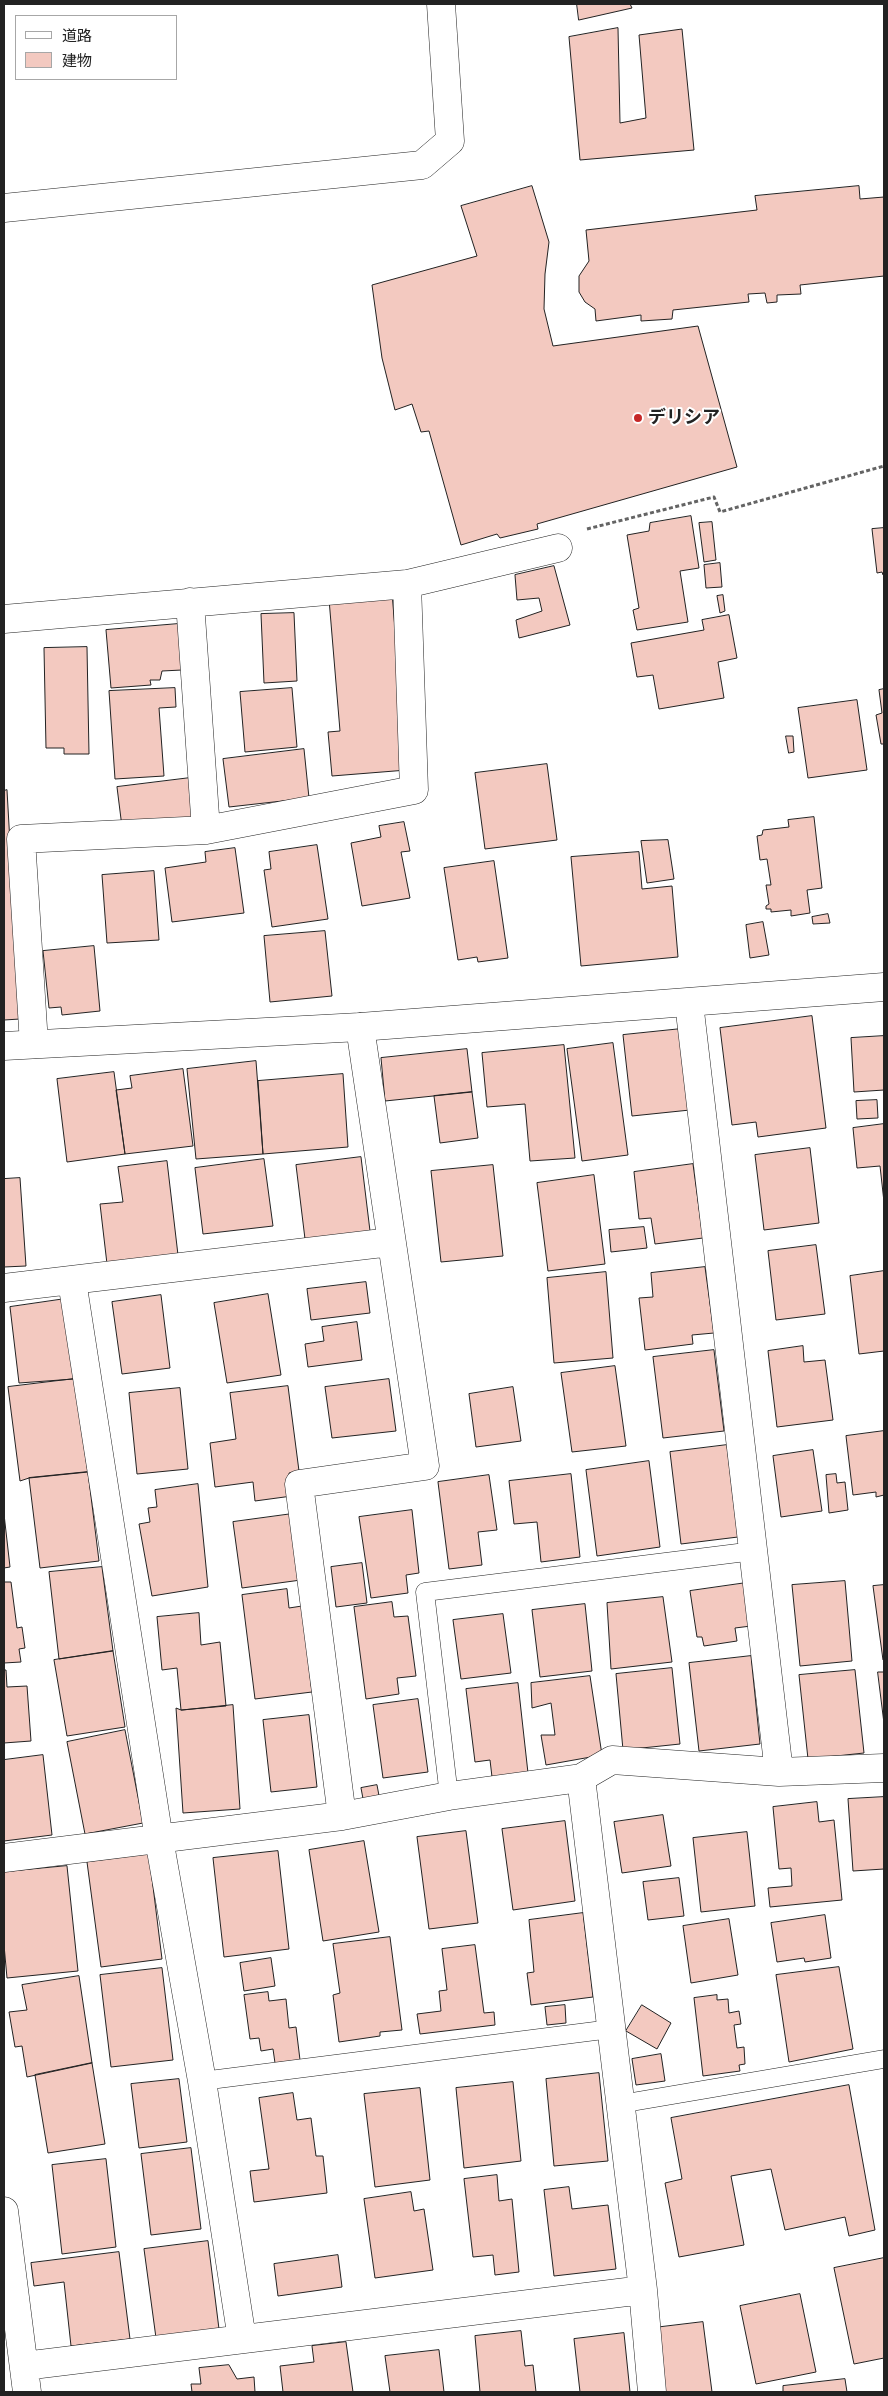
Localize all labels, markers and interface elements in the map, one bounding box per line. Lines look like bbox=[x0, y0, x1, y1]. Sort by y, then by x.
legend bbox=[15, 15, 178, 80]
text: 道路 bbox=[62, 26, 92, 45]
text: 建物 bbox=[62, 51, 92, 70]
place label: デリシア bbox=[648, 407, 720, 429]
marker: デリシア bbox=[632, 412, 644, 424]

